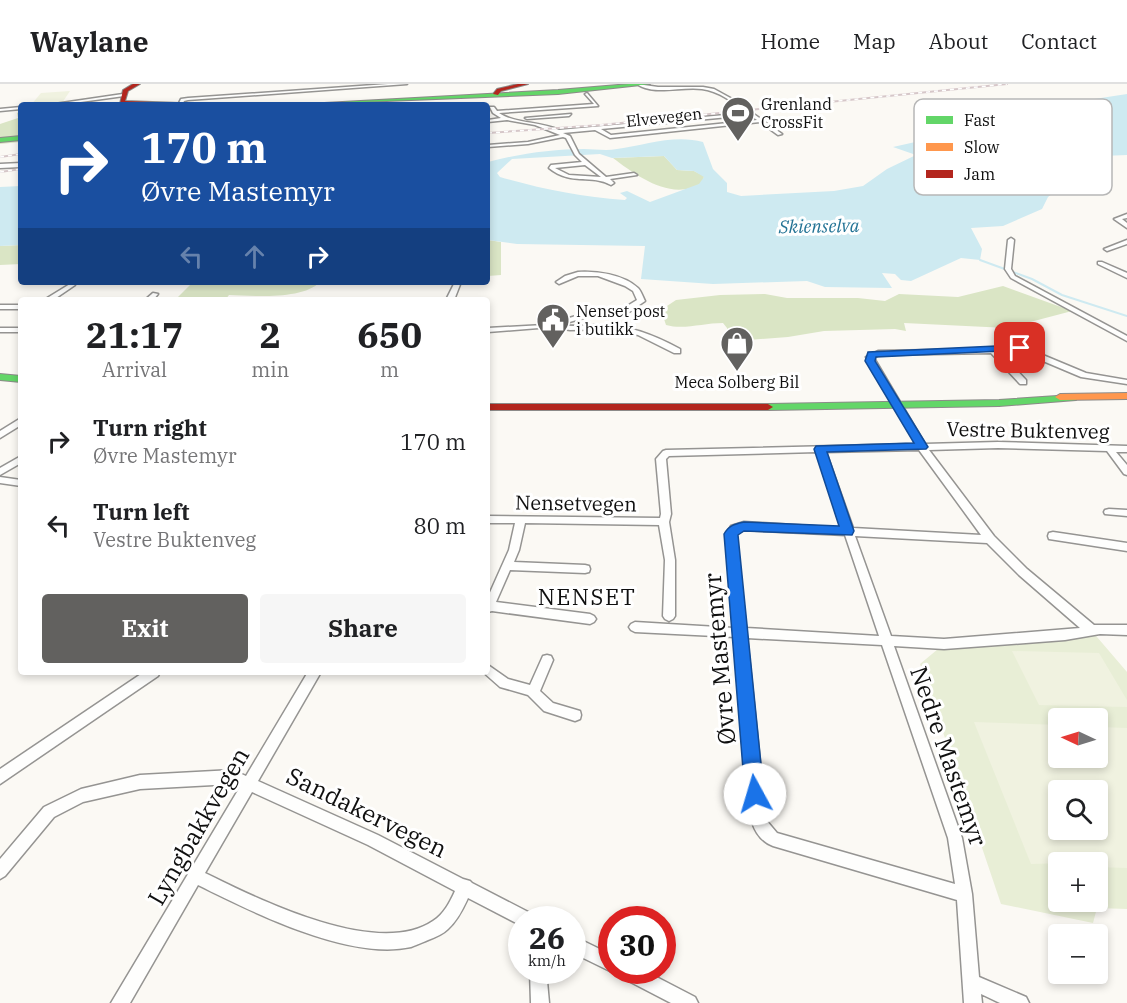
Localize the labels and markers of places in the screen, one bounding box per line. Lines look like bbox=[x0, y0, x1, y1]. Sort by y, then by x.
place label: Grenland CrossFit bbox=[761, 94, 832, 132]
sports icon: Grenland CrossFit bbox=[720, 95, 756, 142]
place label: Nenset post i butikk bbox=[576, 301, 666, 339]
public building icon: Nenset post i butikk bbox=[535, 302, 571, 349]
pin bbox=[994, 322, 1045, 373]
shop icon: Meca Solberg Bil bbox=[719, 325, 755, 372]
place label: Meca Solberg Bil bbox=[675, 372, 800, 392]

